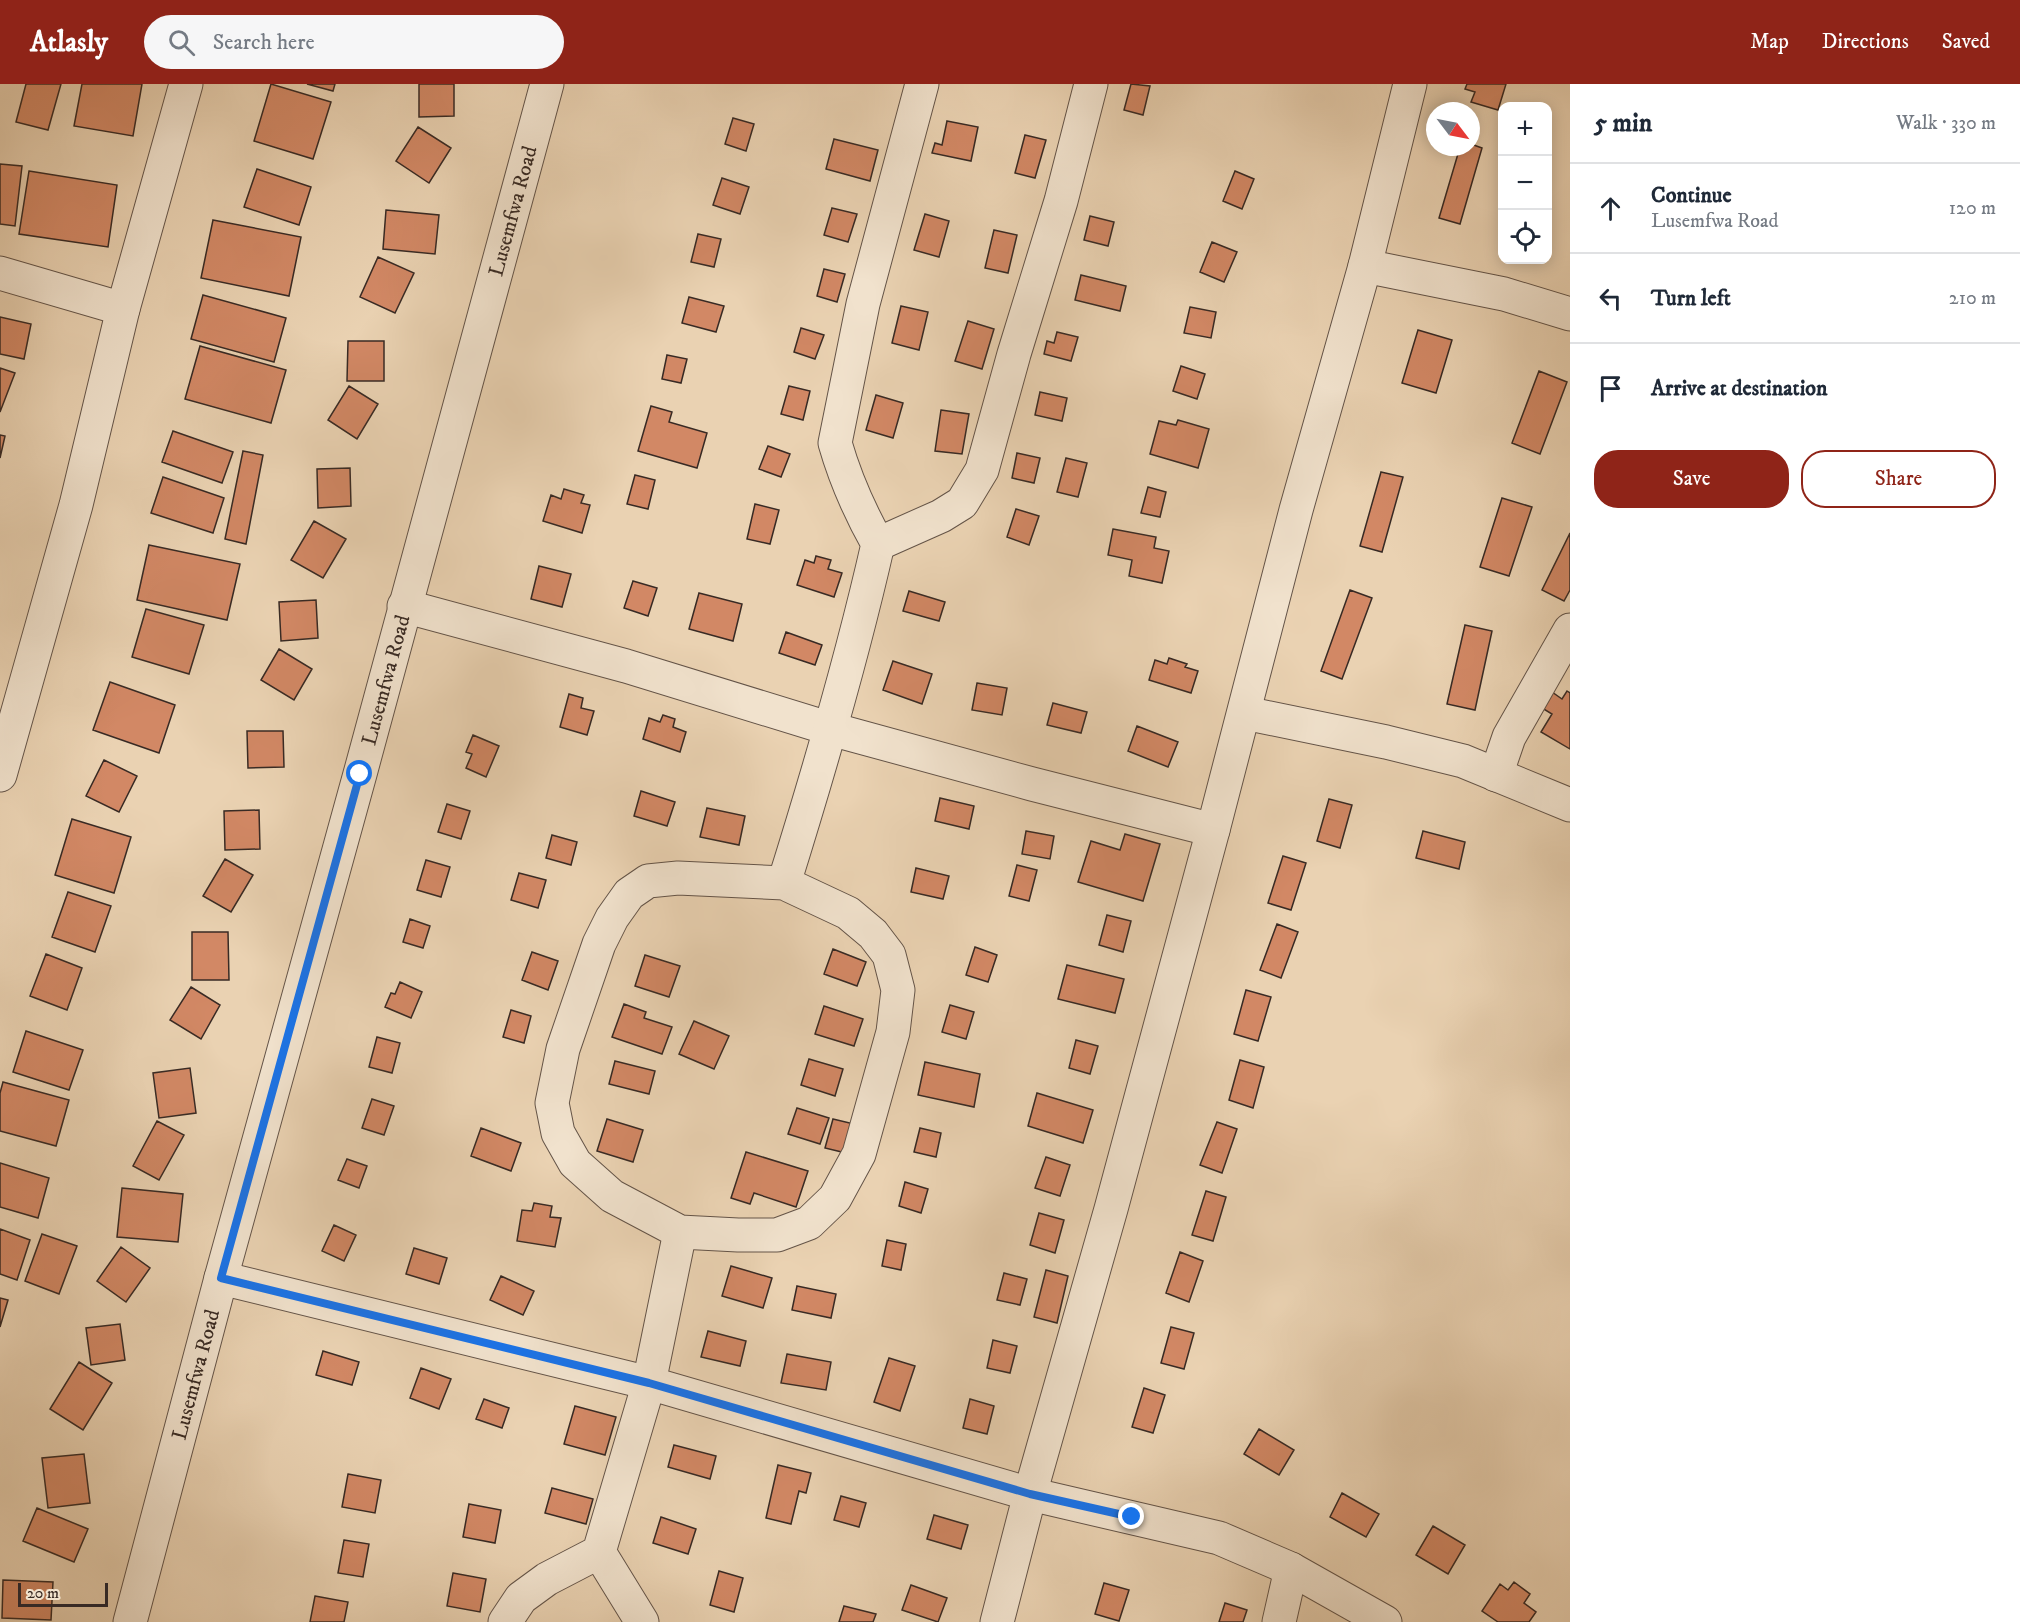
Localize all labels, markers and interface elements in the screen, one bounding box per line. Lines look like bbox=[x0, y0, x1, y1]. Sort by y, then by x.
search box bbox=[144, 15, 564, 69]
text: Atlasly bbox=[30, 25, 108, 60]
icon: search bbox=[165, 26, 198, 59]
text: Search here bbox=[213, 29, 315, 56]
text: Map bbox=[1750, 29, 1789, 55]
text: Directions bbox=[1822, 29, 1909, 55]
text: Saved bbox=[1942, 29, 1990, 55]
north arrow bbox=[1426, 102, 1480, 156]
map controls bbox=[1498, 102, 1552, 264]
button: + bbox=[1498, 102, 1552, 156]
text: 5 min bbox=[1594, 107, 1652, 140]
text: Walk · 330 m bbox=[1896, 111, 1996, 136]
street label: Lusemfwa Road bbox=[483, 143, 544, 279]
button: − bbox=[1498, 156, 1552, 210]
text: Continue bbox=[1651, 182, 1732, 209]
icon: ahead bbox=[1594, 192, 1627, 225]
text: 120 m bbox=[1949, 196, 1996, 221]
text: Lusemfwa Road bbox=[1651, 209, 1779, 234]
button: locate bbox=[1498, 210, 1552, 264]
icon: left bbox=[1594, 282, 1627, 315]
text: Turn left bbox=[1651, 285, 1731, 312]
text: 210 m bbox=[1949, 286, 1996, 311]
icon: arrive bbox=[1594, 372, 1627, 405]
text: Arrive at destination bbox=[1651, 375, 1828, 402]
button: Save bbox=[1594, 450, 1789, 508]
button: Share bbox=[1801, 450, 1996, 508]
street label: Lusemfwa Road bbox=[356, 612, 417, 748]
route start bbox=[346, 760, 372, 786]
street label: Lusemfwa Road bbox=[167, 1306, 226, 1443]
route end bbox=[1118, 1503, 1144, 1529]
scale bar bbox=[18, 1580, 108, 1608]
text: 20 m bbox=[27, 1583, 59, 1603]

